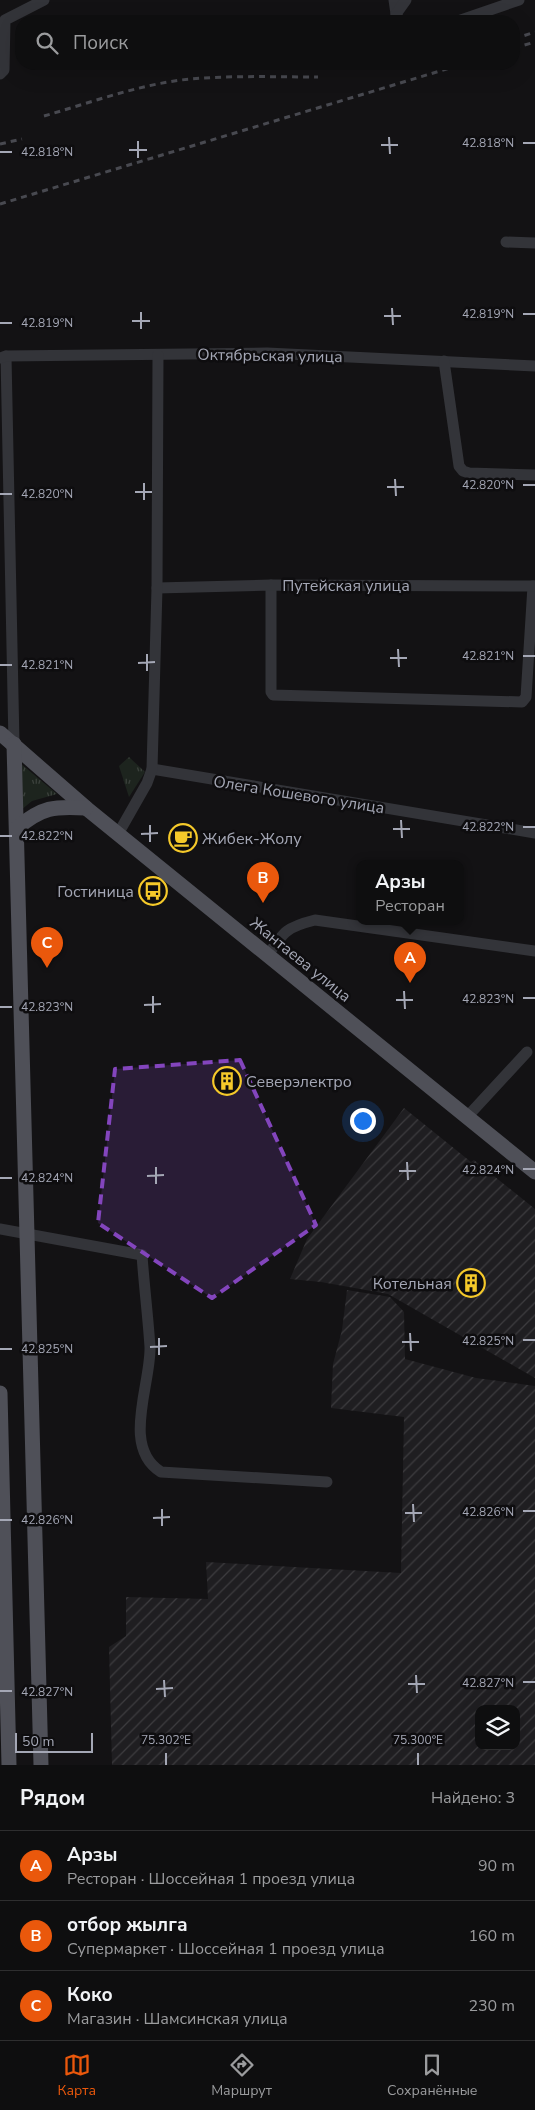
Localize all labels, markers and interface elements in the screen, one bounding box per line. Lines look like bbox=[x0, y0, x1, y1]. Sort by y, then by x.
search box bbox=[15, 15, 520, 70]
icon: search bbox=[33, 29, 61, 57]
text: Поиск bbox=[73, 30, 128, 56]
text: 42.818°N bbox=[462, 135, 514, 151]
text: 42.818°N bbox=[21, 144, 73, 160]
text: 42.819°N bbox=[462, 306, 514, 322]
text: 42.819°N bbox=[21, 315, 73, 331]
street label: Октябрьская улица bbox=[197, 344, 343, 368]
text: 42.820°N bbox=[462, 477, 514, 493]
text: 42.820°N bbox=[21, 486, 73, 502]
street label: Путейская улица bbox=[282, 575, 410, 597]
text: 42.821°N bbox=[462, 648, 514, 664]
text: 42.821°N bbox=[21, 657, 73, 673]
street label: Олега Кошевого улица bbox=[212, 771, 386, 819]
text: 42.822°N bbox=[462, 819, 514, 835]
cafe icon: Жибек-Жолу bbox=[168, 823, 198, 853]
text: 42.822°N bbox=[21, 828, 73, 844]
place label: Жибек-Жолу bbox=[202, 828, 302, 850]
popup bbox=[356, 860, 464, 925]
pin: B bbox=[247, 862, 279, 903]
text: Арзы bbox=[375, 869, 426, 895]
bus stop icon: Гостиница bbox=[138, 876, 168, 906]
place label: Гостиница bbox=[57, 881, 134, 903]
text: Ресторан bbox=[375, 895, 445, 917]
street label: Жантаева улица bbox=[245, 912, 355, 1007]
pin: C bbox=[31, 927, 63, 968]
pin: A bbox=[394, 942, 426, 983]
text: 42.823°N bbox=[462, 991, 514, 1007]
text: 42.823°N bbox=[21, 999, 73, 1015]
building icon: Северэлектро bbox=[212, 1066, 242, 1096]
place label: Северэлектро bbox=[246, 1071, 352, 1093]
your location bbox=[350, 1108, 376, 1134]
text: 42.824°N bbox=[462, 1162, 514, 1178]
text: 42.824°N bbox=[21, 1170, 73, 1186]
building icon: Котельная bbox=[456, 1268, 486, 1298]
place label: Котельная bbox=[373, 1273, 452, 1295]
text: 42.825°N bbox=[462, 1333, 514, 1349]
text: 42.825°N bbox=[21, 1341, 73, 1357]
text: 42.826°N bbox=[462, 1504, 514, 1520]
text: 42.826°N bbox=[21, 1512, 73, 1528]
text: 42.827°N bbox=[462, 1675, 514, 1691]
text: 42.827°N bbox=[21, 1684, 73, 1700]
map controls bbox=[475, 1705, 520, 1750]
button: layers bbox=[475, 1705, 520, 1750]
scale bar bbox=[15, 1730, 92, 1753]
text: 50 m bbox=[22, 1732, 54, 1751]
text: 75.302°E bbox=[141, 1732, 191, 1748]
text: 75.300°E bbox=[393, 1732, 443, 1748]
text: Рядом bbox=[20, 1784, 85, 1812]
text: Найдено: 3 bbox=[431, 1787, 515, 1809]
text: Арзы bbox=[67, 1842, 117, 1868]
text: A bbox=[30, 1855, 42, 1877]
text: 90 m bbox=[478, 1855, 515, 1877]
text: Ресторан · Шоссейная 1 проезд улица bbox=[67, 1868, 355, 1890]
text: отбор жылга bbox=[67, 1912, 188, 1938]
text: B bbox=[30, 1925, 42, 1947]
text: 160 m bbox=[468, 1925, 515, 1947]
text: Супермаркет · Шоссейная 1 проезд улица bbox=[67, 1938, 385, 1960]
text: Коко bbox=[67, 1982, 113, 2008]
text: C bbox=[31, 1995, 41, 2017]
text: 230 m bbox=[468, 1995, 515, 2017]
text: Магазин · Шамсинская улица bbox=[67, 2008, 288, 2030]
tab: Карта bbox=[58, 2051, 96, 2100]
tab: Маршрут bbox=[211, 2051, 272, 2100]
tab: Сохранённые bbox=[387, 2051, 477, 2100]

